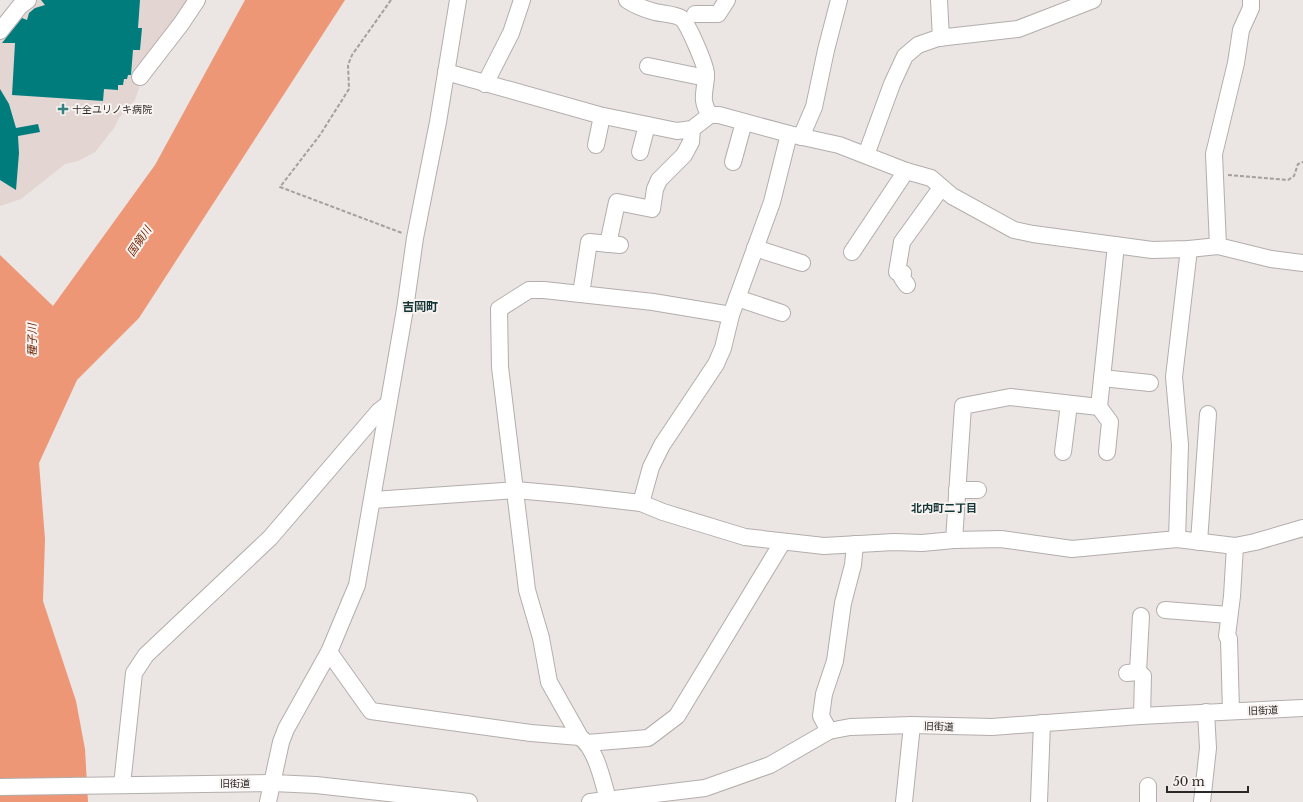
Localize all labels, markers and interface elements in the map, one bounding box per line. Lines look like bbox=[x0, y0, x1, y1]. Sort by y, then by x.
marker: 十全ユリノキ病院 bbox=[57, 103, 69, 115]
place label: 十全ユリノキ病院 bbox=[72, 103, 152, 116]
water label: 国領川 bbox=[124, 223, 155, 259]
district label: 吉岡町 bbox=[402, 299, 438, 314]
water label: 種子川 bbox=[25, 323, 39, 357]
district label: 北内町二丁目 bbox=[911, 501, 977, 515]
street label: 旧街道 bbox=[1248, 703, 1278, 718]
street label: 旧街道 bbox=[924, 719, 954, 734]
scale bar bbox=[1167, 768, 1248, 794]
text: 50 m bbox=[1173, 774, 1205, 789]
street label: 旧街道 bbox=[220, 777, 250, 790]

